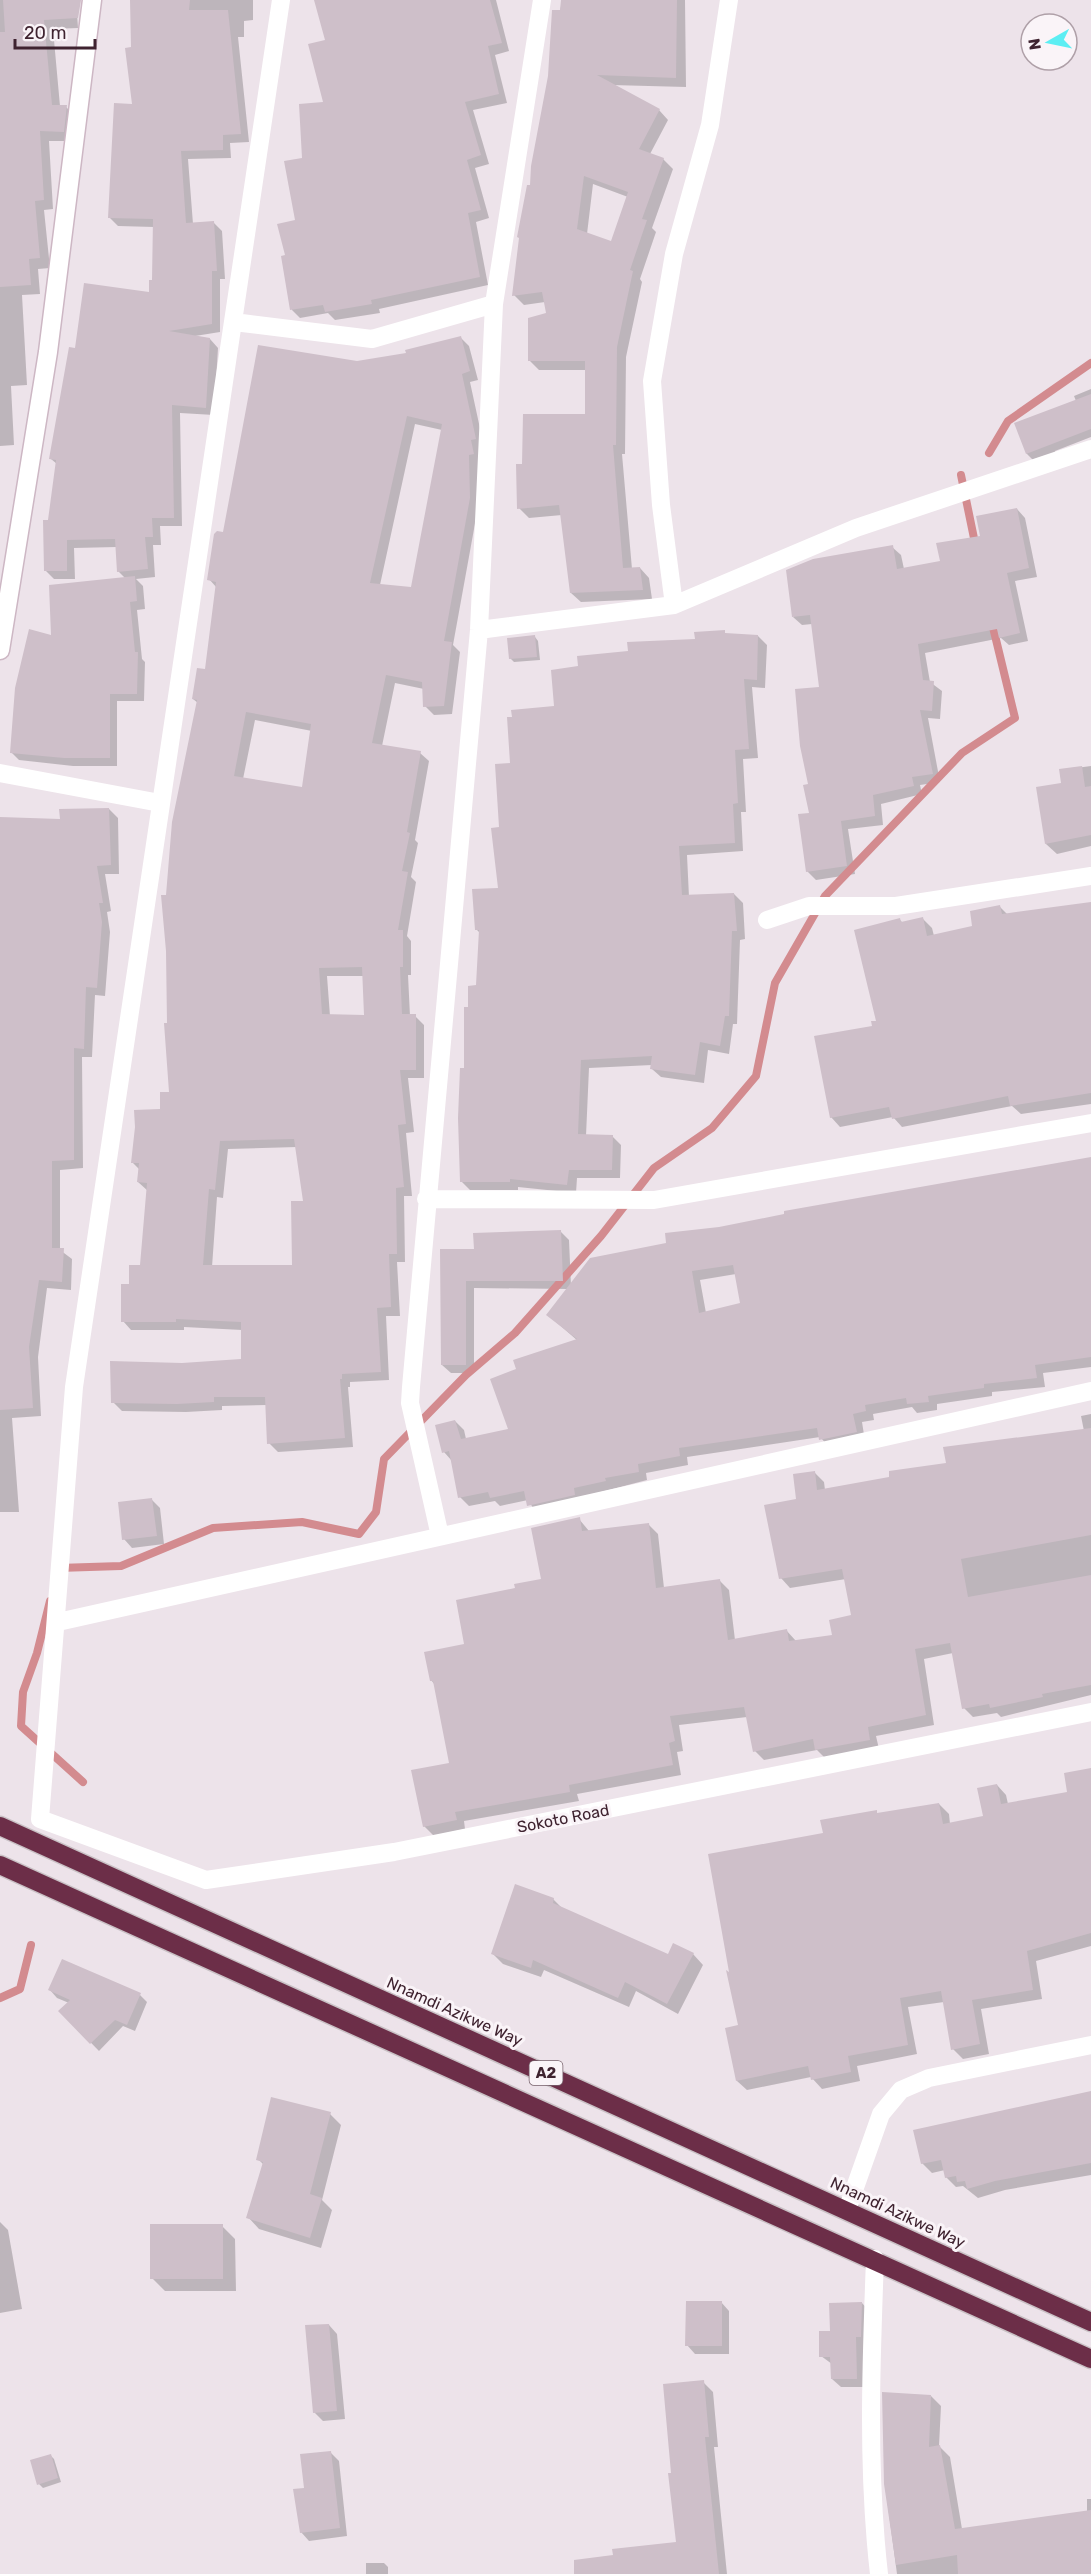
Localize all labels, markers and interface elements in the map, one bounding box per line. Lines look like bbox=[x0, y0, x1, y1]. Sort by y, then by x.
scale bar bbox=[15, 12, 94, 50]
north arrow bbox=[1019, 12, 1079, 72]
text: 20 m bbox=[24, 22, 66, 44]
text: N bbox=[1024, 37, 1045, 51]
street label: Sokoto Road bbox=[515, 1800, 611, 1837]
street label: Nnamdi Azikwe Way bbox=[384, 1973, 526, 2050]
road number: A2 bbox=[530, 2061, 562, 2085]
street label: Nnamdi Azikwe Way bbox=[827, 2173, 969, 2252]

